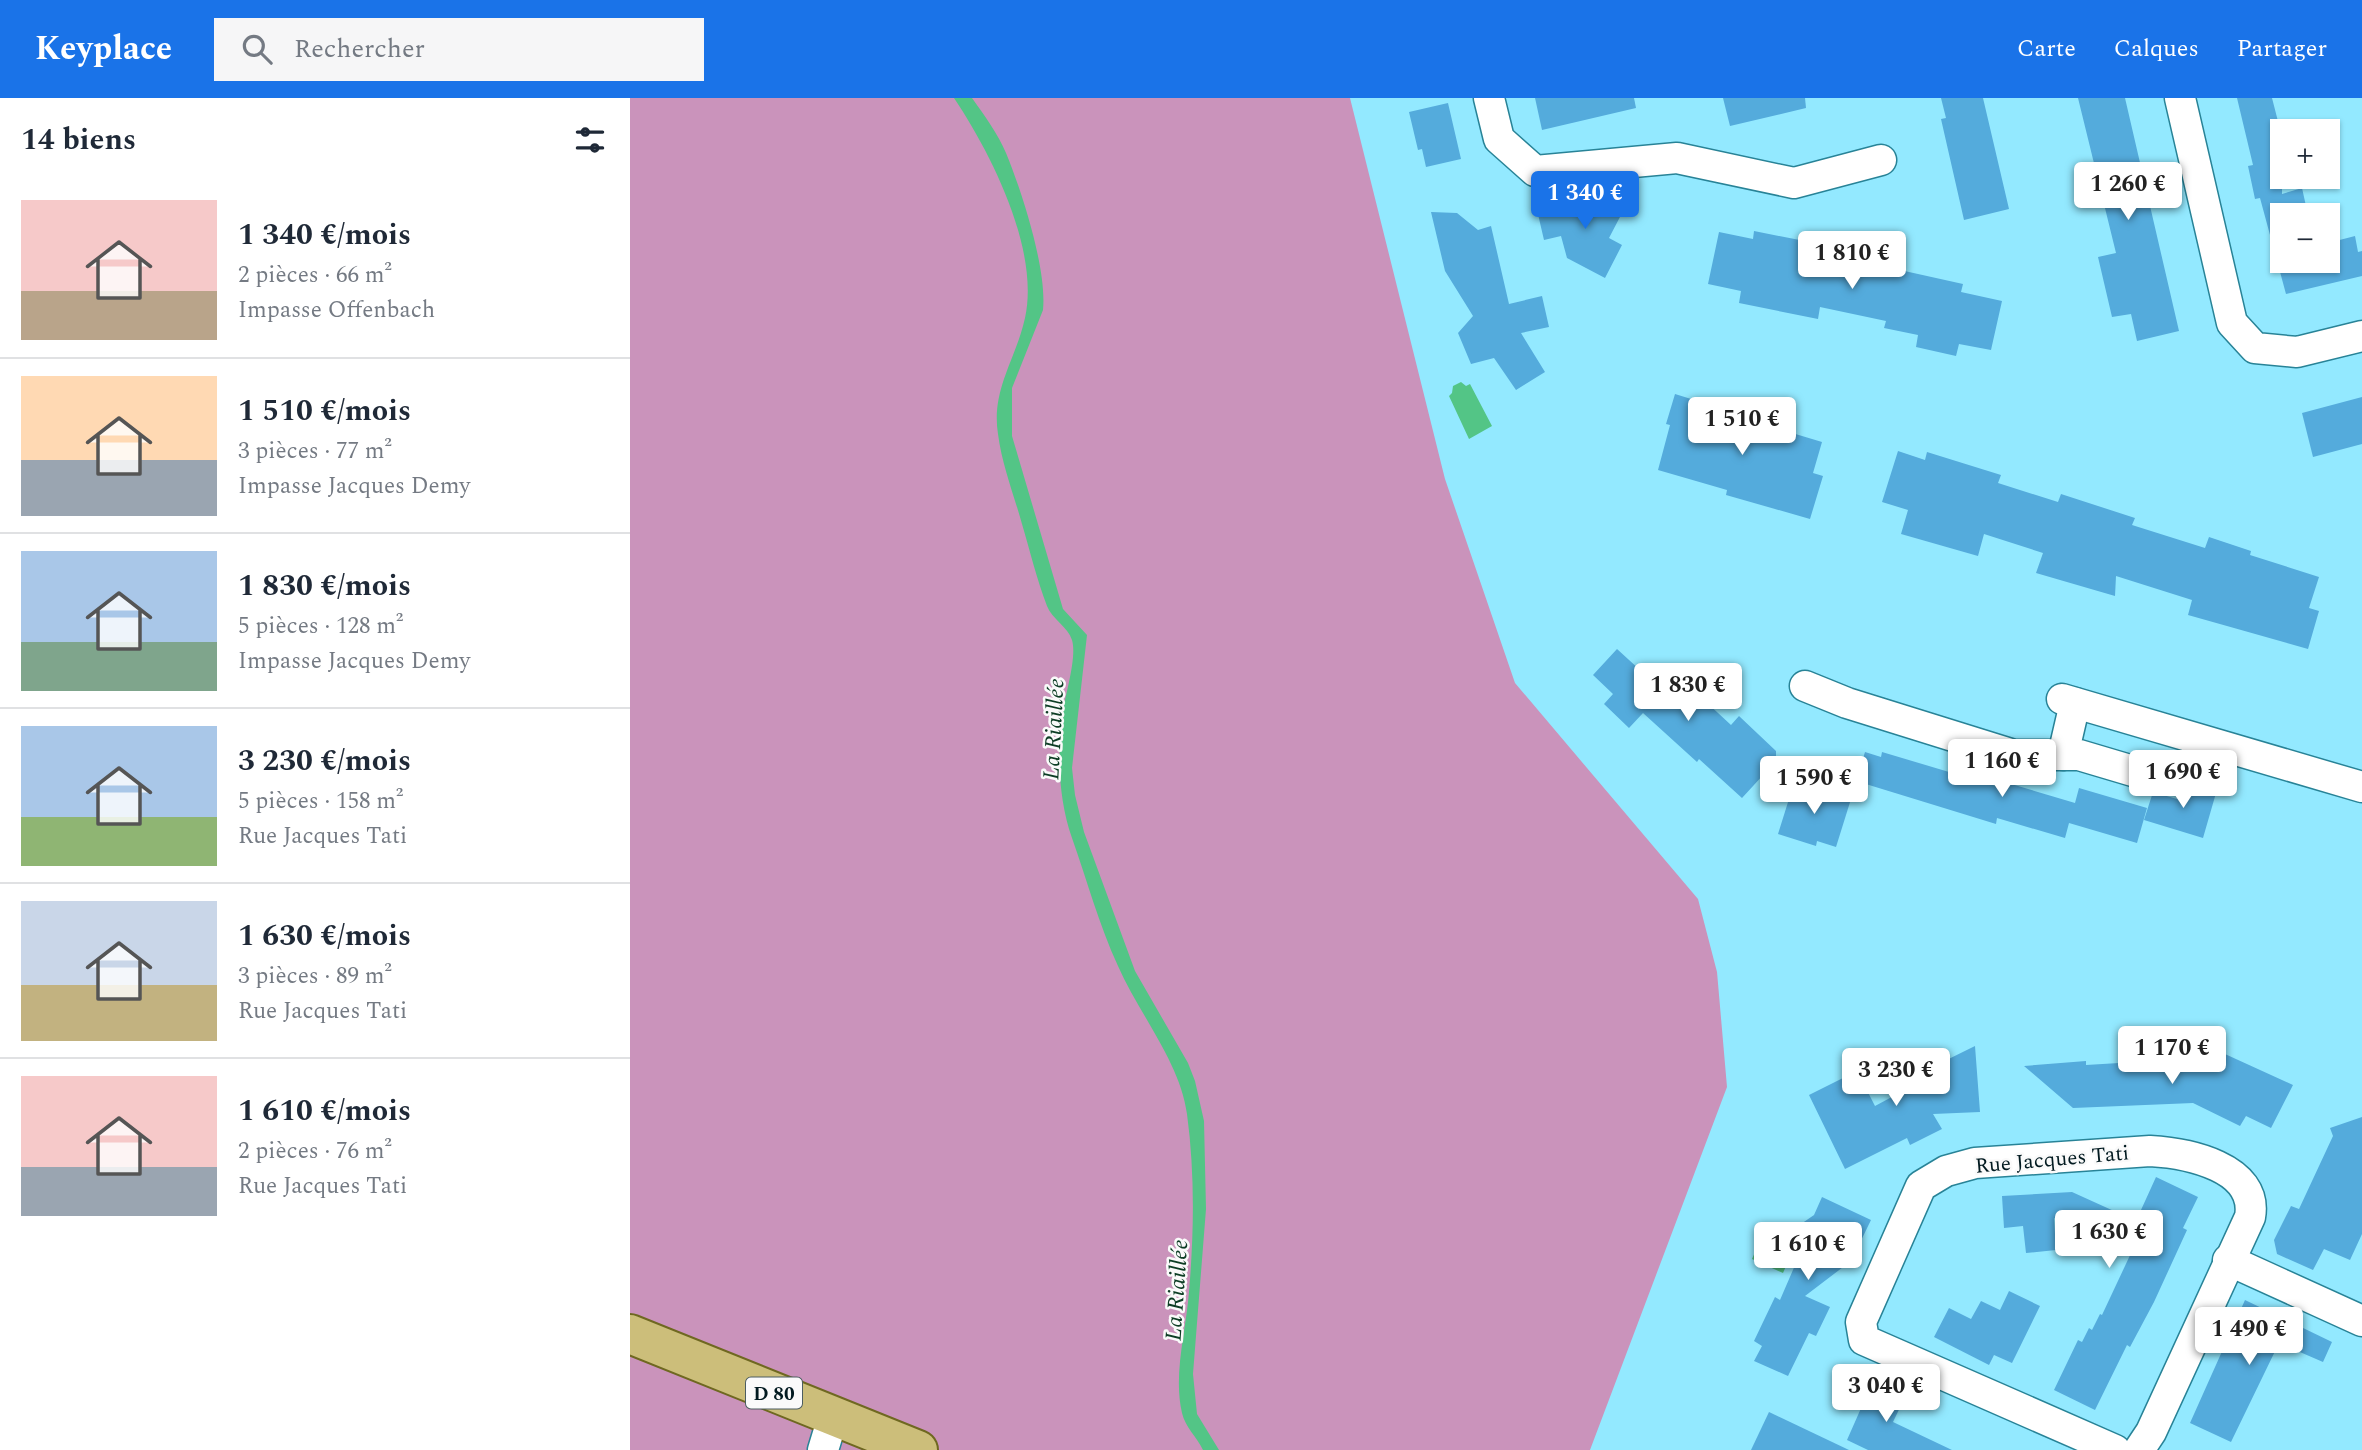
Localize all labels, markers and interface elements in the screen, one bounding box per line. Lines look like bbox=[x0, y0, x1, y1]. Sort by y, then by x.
search box bbox=[214, 18, 704, 81]
text: Keyplace bbox=[35, 24, 172, 74]
text: Rechercher bbox=[294, 29, 425, 69]
icon: search bbox=[238, 30, 276, 68]
text: Carte bbox=[2017, 31, 2076, 67]
text: Calques bbox=[2114, 31, 2199, 67]
text: Partager bbox=[2237, 31, 2327, 67]
text: 14 biens bbox=[21, 117, 136, 163]
map controls bbox=[2270, 119, 2340, 273]
button: + bbox=[2270, 119, 2340, 189]
icon: filters bbox=[571, 121, 609, 159]
pin: 1 260 € bbox=[2063, 162, 2193, 222]
text: 1 260 € bbox=[2090, 167, 2166, 202]
pin: 1 340 € bbox=[1520, 172, 1650, 231]
text: 1 340 € bbox=[1547, 176, 1623, 211]
button: − bbox=[2270, 203, 2340, 273]
text: 1 340 €/mois bbox=[238, 212, 411, 258]
icon: home bbox=[77, 228, 161, 312]
pin: 1 810 € bbox=[1787, 232, 1917, 291]
text: 1 810 € bbox=[1814, 236, 1890, 271]
text: 2 pièces · 66 m² bbox=[238, 258, 392, 293]
text: Impasse Offenbach bbox=[238, 293, 435, 328]
text: 1 510 €/mois bbox=[238, 388, 411, 434]
pin: 1 510 € bbox=[1677, 398, 1807, 457]
text: 1 510 € bbox=[1704, 402, 1780, 437]
icon: home bbox=[77, 404, 161, 488]
text: 3 pièces · 77 m² bbox=[238, 434, 392, 469]
text: Impasse Jacques Demy bbox=[238, 469, 470, 504]
text: 1 830 €/mois bbox=[238, 563, 411, 609]
icon: home bbox=[77, 579, 161, 663]
text: 5 pièces · 128 m² bbox=[238, 609, 403, 644]
text: Impasse Jacques Demy bbox=[238, 644, 470, 679]
pin: 1 830 € bbox=[1623, 664, 1753, 723]
text: 1 830 € bbox=[1650, 668, 1726, 703]
water label: La Riaillée bbox=[1034, 677, 1075, 781]
text: 3 230 €/mois bbox=[238, 738, 411, 784]
pin: 1 160 € bbox=[1937, 740, 2067, 799]
text: 1 160 € bbox=[1964, 744, 2040, 779]
pin: 1 690 € bbox=[2118, 750, 2248, 810]
icon: home bbox=[77, 754, 161, 838]
text: 1 690 € bbox=[2145, 755, 2221, 790]
pin: 1 590 € bbox=[1749, 756, 1879, 816]
text: 1 590 € bbox=[1776, 761, 1852, 796]
text: 5 pièces · 158 m² bbox=[238, 784, 403, 819]
text: Rue Jacques Tati bbox=[238, 819, 407, 854]
text: 1 630 €/mois bbox=[238, 913, 411, 959]
icon: home bbox=[77, 929, 161, 1013]
text: 3 pièces · 89 m² bbox=[238, 959, 392, 994]
text: Rue Jacques Tati bbox=[238, 994, 407, 1029]
pin: 1 170 € bbox=[2107, 1026, 2237, 1086]
text: 1 170 € bbox=[2134, 1031, 2210, 1066]
pin: 3 230 € bbox=[1831, 1048, 1961, 1108]
text: 3 230 € bbox=[1858, 1053, 1934, 1088]
text: 1 610 €/mois bbox=[238, 1088, 411, 1134]
icon: home bbox=[77, 1104, 161, 1188]
text: 2 pièces · 76 m² bbox=[238, 1134, 392, 1169]
street label: Rue Jacques Tati bbox=[1974, 1137, 2130, 1183]
text: Rue Jacques Tati bbox=[238, 1169, 407, 1204]
pin: 1 630 € bbox=[2044, 1210, 2174, 1270]
text: 1 630 € bbox=[2071, 1215, 2147, 1250]
pin: 1 610 € bbox=[1743, 1222, 1873, 1282]
text: 1 610 € bbox=[1770, 1227, 1846, 1262]
water label: La Riaillée bbox=[1156, 1238, 1199, 1342]
pin: 1 490 € bbox=[2184, 1308, 2314, 1367]
text: 1 490 € bbox=[2211, 1312, 2287, 1347]
pin: 3 040 € bbox=[1821, 1364, 1951, 1424]
text: 3 040 € bbox=[1848, 1369, 1924, 1404]
road number: D 80 bbox=[746, 1378, 802, 1408]

